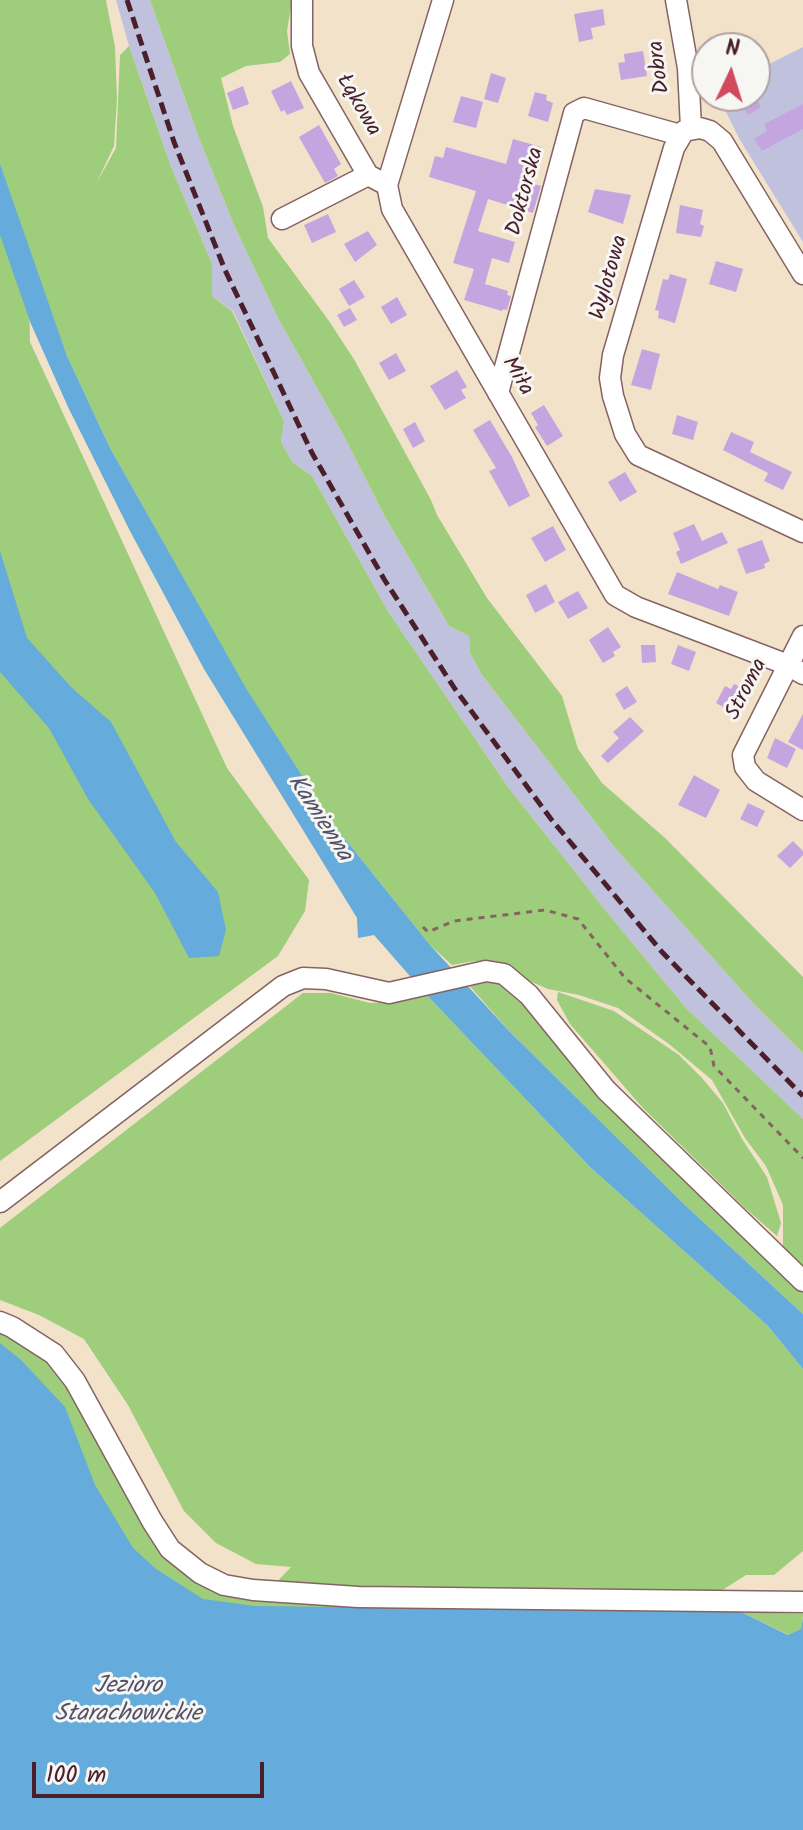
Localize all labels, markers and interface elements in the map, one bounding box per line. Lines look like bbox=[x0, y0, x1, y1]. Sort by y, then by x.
north arrow bbox=[691, 32, 771, 112]
text: N bbox=[724, 32, 741, 67]
street label: Dobra bbox=[645, 39, 677, 95]
street label: Łąkowa bbox=[329, 70, 385, 142]
street label: Doktorska bbox=[503, 145, 551, 239]
street label: Wylotowa bbox=[586, 233, 636, 323]
street label: Miła bbox=[494, 353, 538, 401]
street label: Stroma bbox=[721, 655, 775, 725]
water label: Kamienna bbox=[279, 770, 357, 868]
water label: Jezioro Starachowickie bbox=[54, 1674, 202, 1730]
scale bar bbox=[36, 1746, 268, 1796]
text: 100 m bbox=[46, 1756, 106, 1795]

